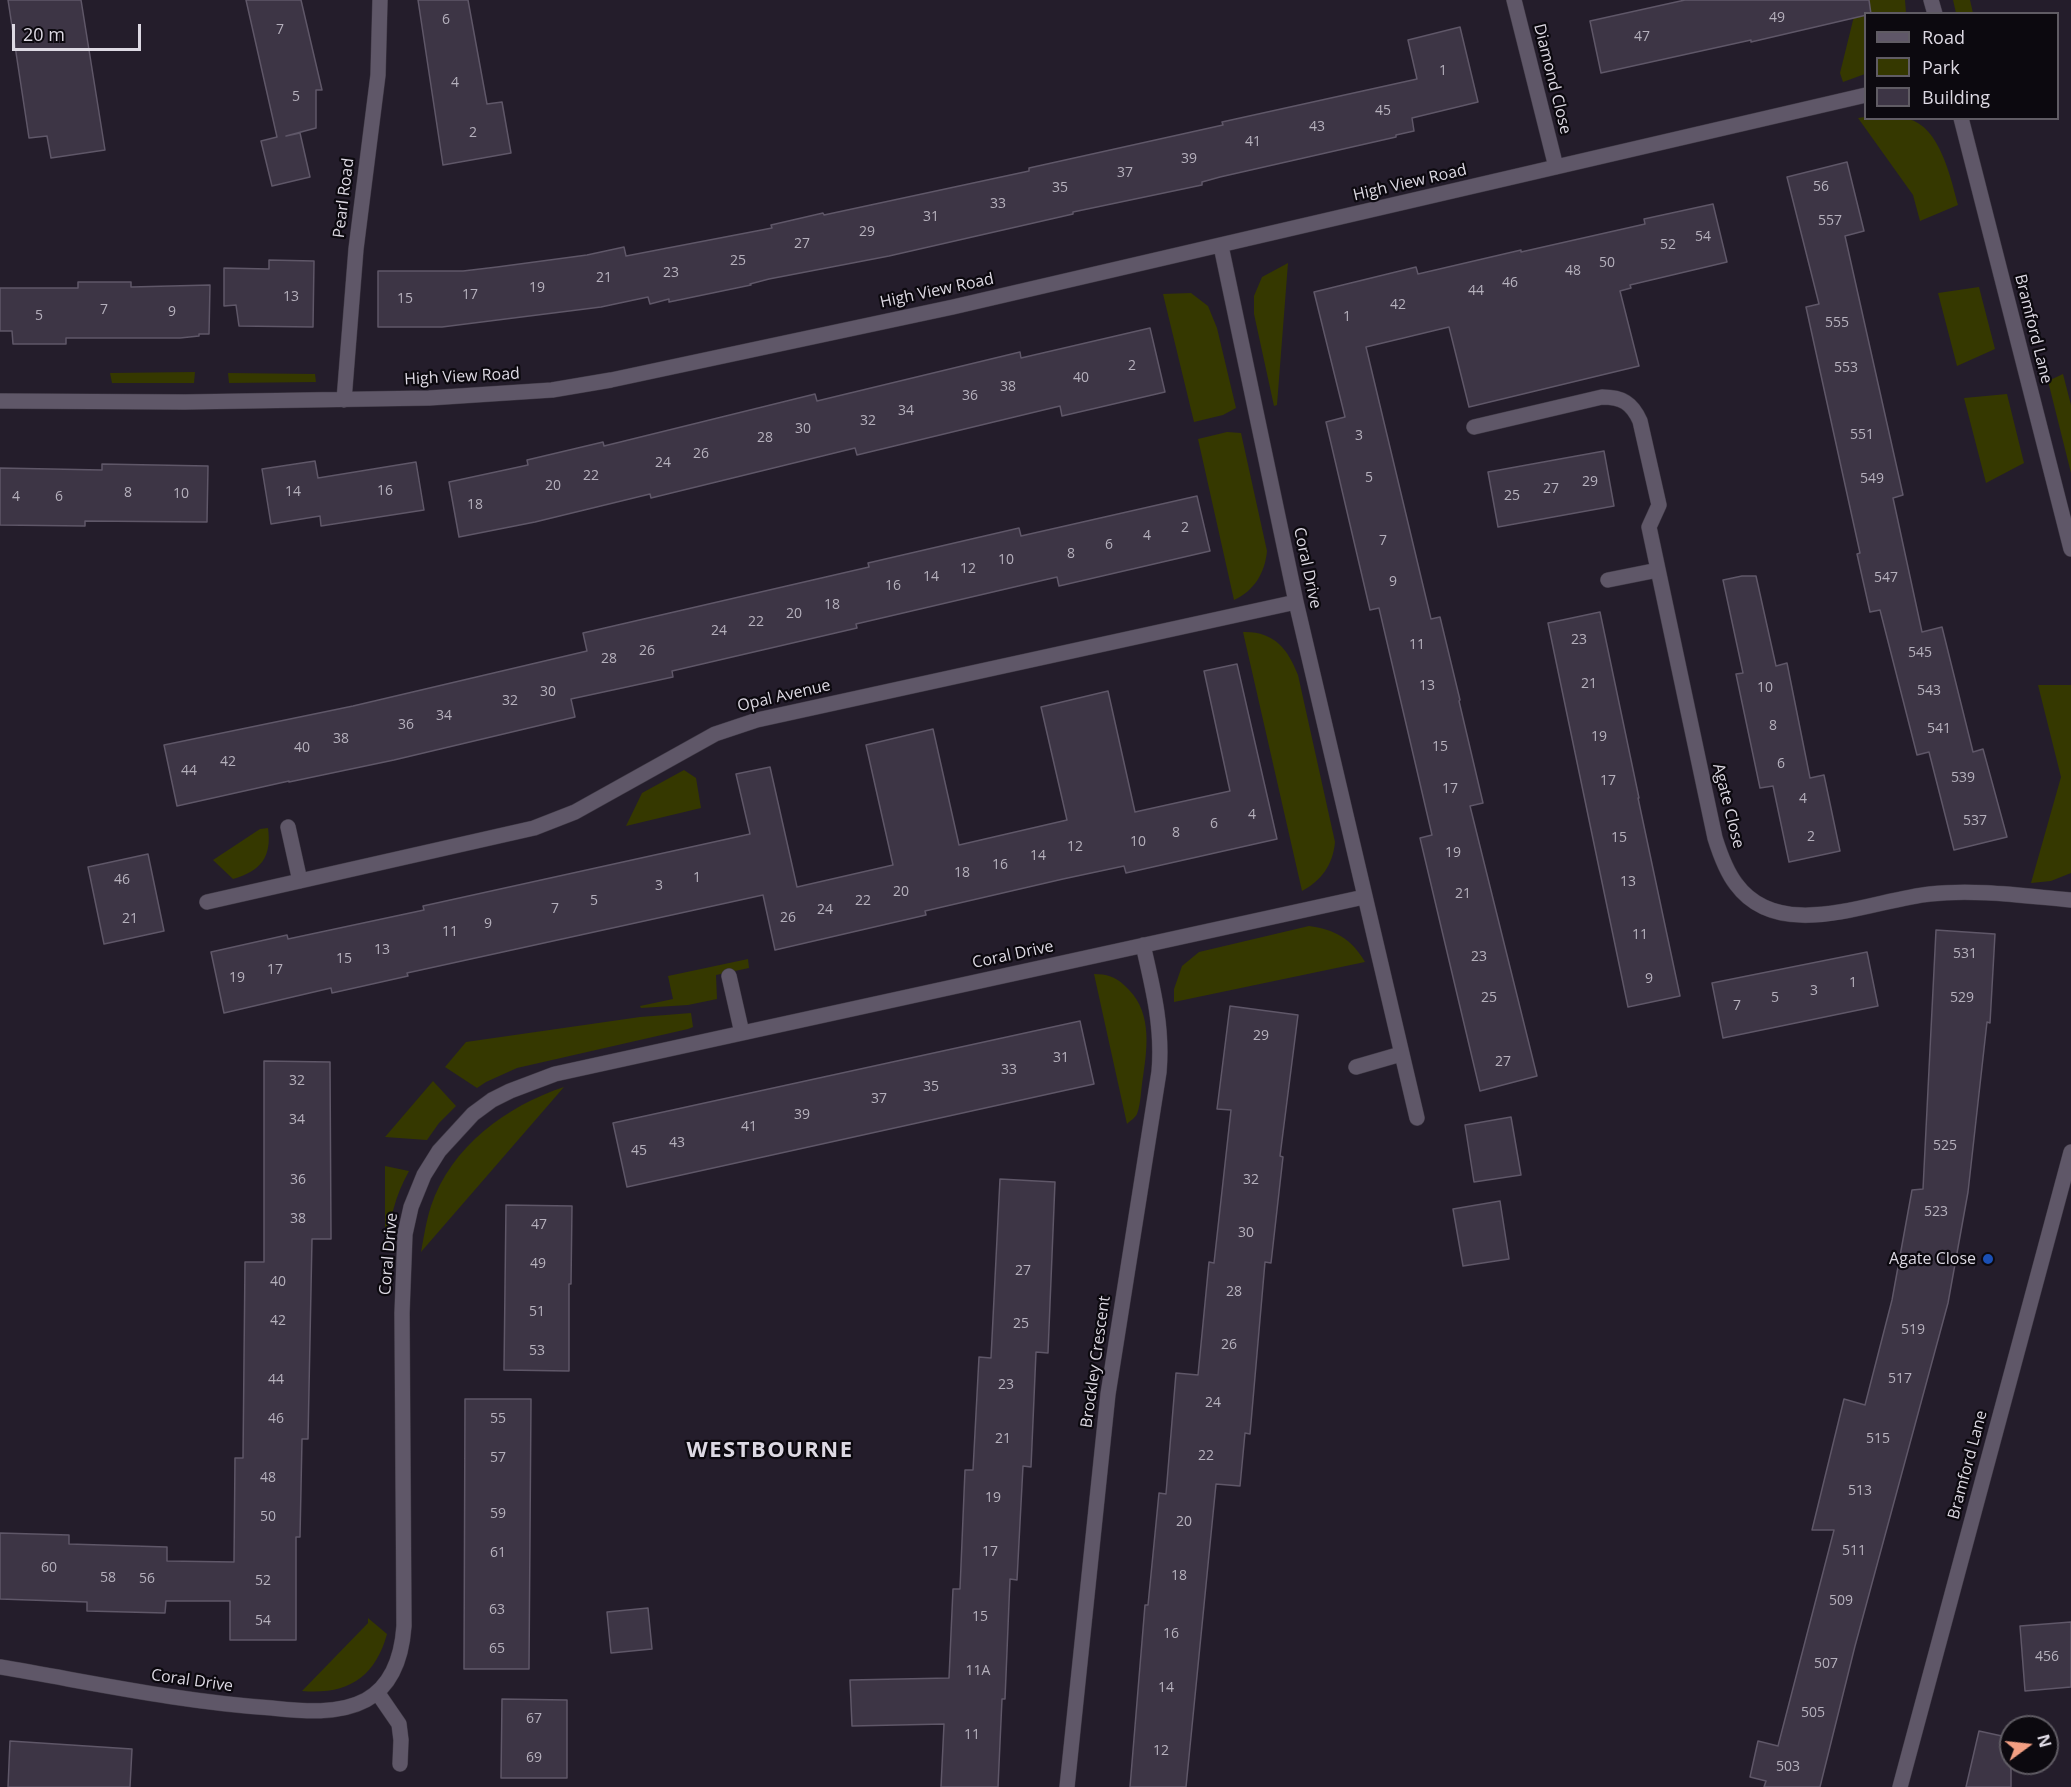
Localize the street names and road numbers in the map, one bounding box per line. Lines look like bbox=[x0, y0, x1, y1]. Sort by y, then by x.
street label: Diamond Close bbox=[1529, 22, 1575, 136]
street label: Pearl Road bbox=[330, 157, 358, 239]
street label: High View Road bbox=[1351, 161, 1469, 205]
street label: High View Road bbox=[878, 270, 996, 312]
street label: Bramford Lane bbox=[2010, 272, 2056, 386]
street label: High View Road bbox=[404, 364, 520, 390]
street label: Coral Drive bbox=[1289, 526, 1325, 610]
street label: Opal Avenue bbox=[736, 676, 832, 716]
street label: Agate Close bbox=[1708, 762, 1748, 850]
street label: Coral Drive bbox=[971, 937, 1055, 973]
street label: Coral Drive bbox=[376, 1212, 402, 1296]
street label: Brockley Crescent bbox=[1077, 1295, 1115, 1429]
street label: Bramford Lane bbox=[1944, 1408, 1992, 1522]
street label: Coral Drive bbox=[150, 1666, 234, 1696]

